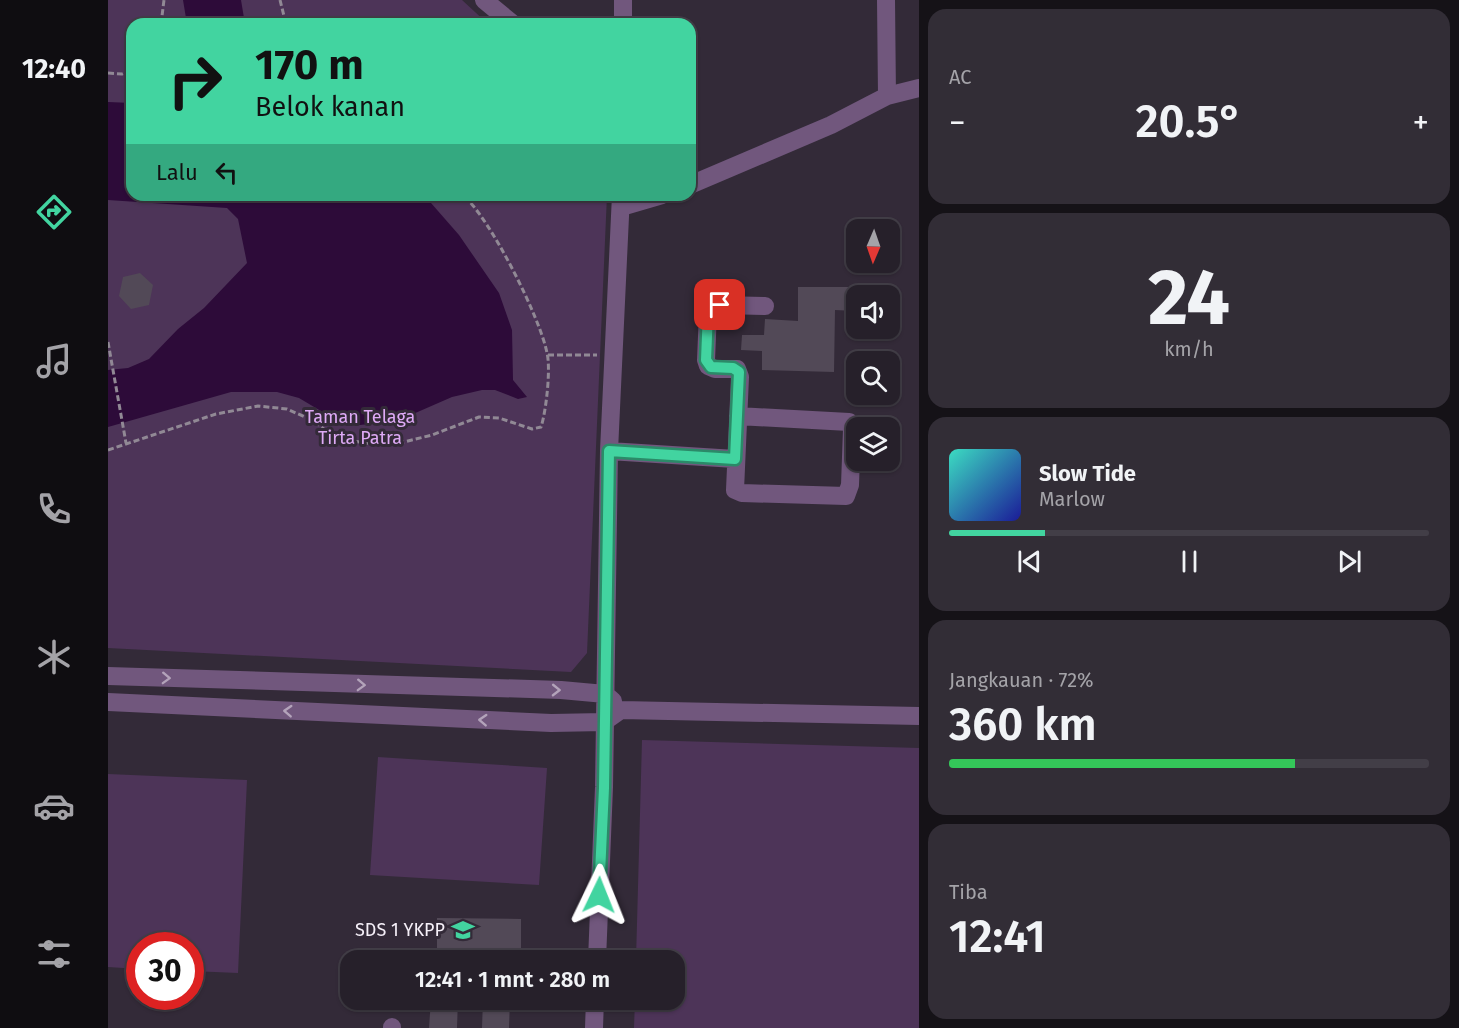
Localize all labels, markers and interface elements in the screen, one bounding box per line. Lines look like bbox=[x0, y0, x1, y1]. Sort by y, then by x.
text: 170 m bbox=[255, 40, 364, 90]
icon: right bbox=[156, 42, 234, 120]
text: 12:40 bbox=[22, 53, 86, 85]
text: AC bbox=[949, 65, 971, 89]
text: Belok kanan bbox=[255, 91, 405, 123]
text: 20.5° bbox=[1135, 95, 1243, 149]
text: − bbox=[949, 103, 966, 143]
text: + bbox=[1413, 103, 1429, 143]
icon: left bbox=[210, 156, 243, 189]
text: Lalu bbox=[156, 159, 198, 186]
icon: directions bbox=[33, 191, 75, 233]
north arrow bbox=[846, 219, 900, 273]
map controls bbox=[846, 219, 900, 471]
text: 24 bbox=[1148, 251, 1230, 345]
pin bbox=[694, 279, 745, 330]
button: sound bbox=[846, 285, 900, 339]
icon: arrive bbox=[703, 288, 736, 321]
text: km/h bbox=[1164, 337, 1214, 361]
icon: music bbox=[33, 340, 75, 382]
button: search bbox=[846, 351, 900, 405]
park label: Taman Telaga Tirta Patra bbox=[305, 406, 415, 449]
button: layers bbox=[846, 417, 900, 471]
text: Slow Tide bbox=[1039, 460, 1136, 487]
text: Marlow bbox=[1039, 487, 1105, 511]
icon: phone bbox=[33, 488, 75, 530]
icon: previous bbox=[1013, 545, 1046, 578]
icon: pause bbox=[1173, 545, 1206, 578]
icon: next bbox=[1333, 545, 1366, 578]
icon: climate bbox=[33, 636, 75, 678]
text: Jangkauan · 72% bbox=[949, 668, 1094, 692]
one-way arrow bbox=[162, 672, 171, 684]
one-way arrow bbox=[357, 678, 366, 691]
one-way arrow bbox=[552, 684, 561, 697]
text: 360 km bbox=[949, 698, 1097, 752]
one-way arrow bbox=[283, 704, 292, 717]
one-way arrow bbox=[478, 713, 487, 726]
icon: car bbox=[33, 785, 75, 827]
position arrow bbox=[567, 863, 631, 927]
text: Tiba bbox=[949, 880, 988, 904]
text: 12:41 bbox=[949, 910, 1046, 964]
school or university icon: SDS 1 YKPP bbox=[450, 917, 476, 943]
place label: SDS 1 YKPP bbox=[355, 919, 445, 941]
speed limit sign: 30 bbox=[126, 932, 204, 1010]
icon: filters bbox=[33, 933, 75, 975]
text: 12:41 · 1 mnt · 280 m bbox=[415, 966, 610, 993]

